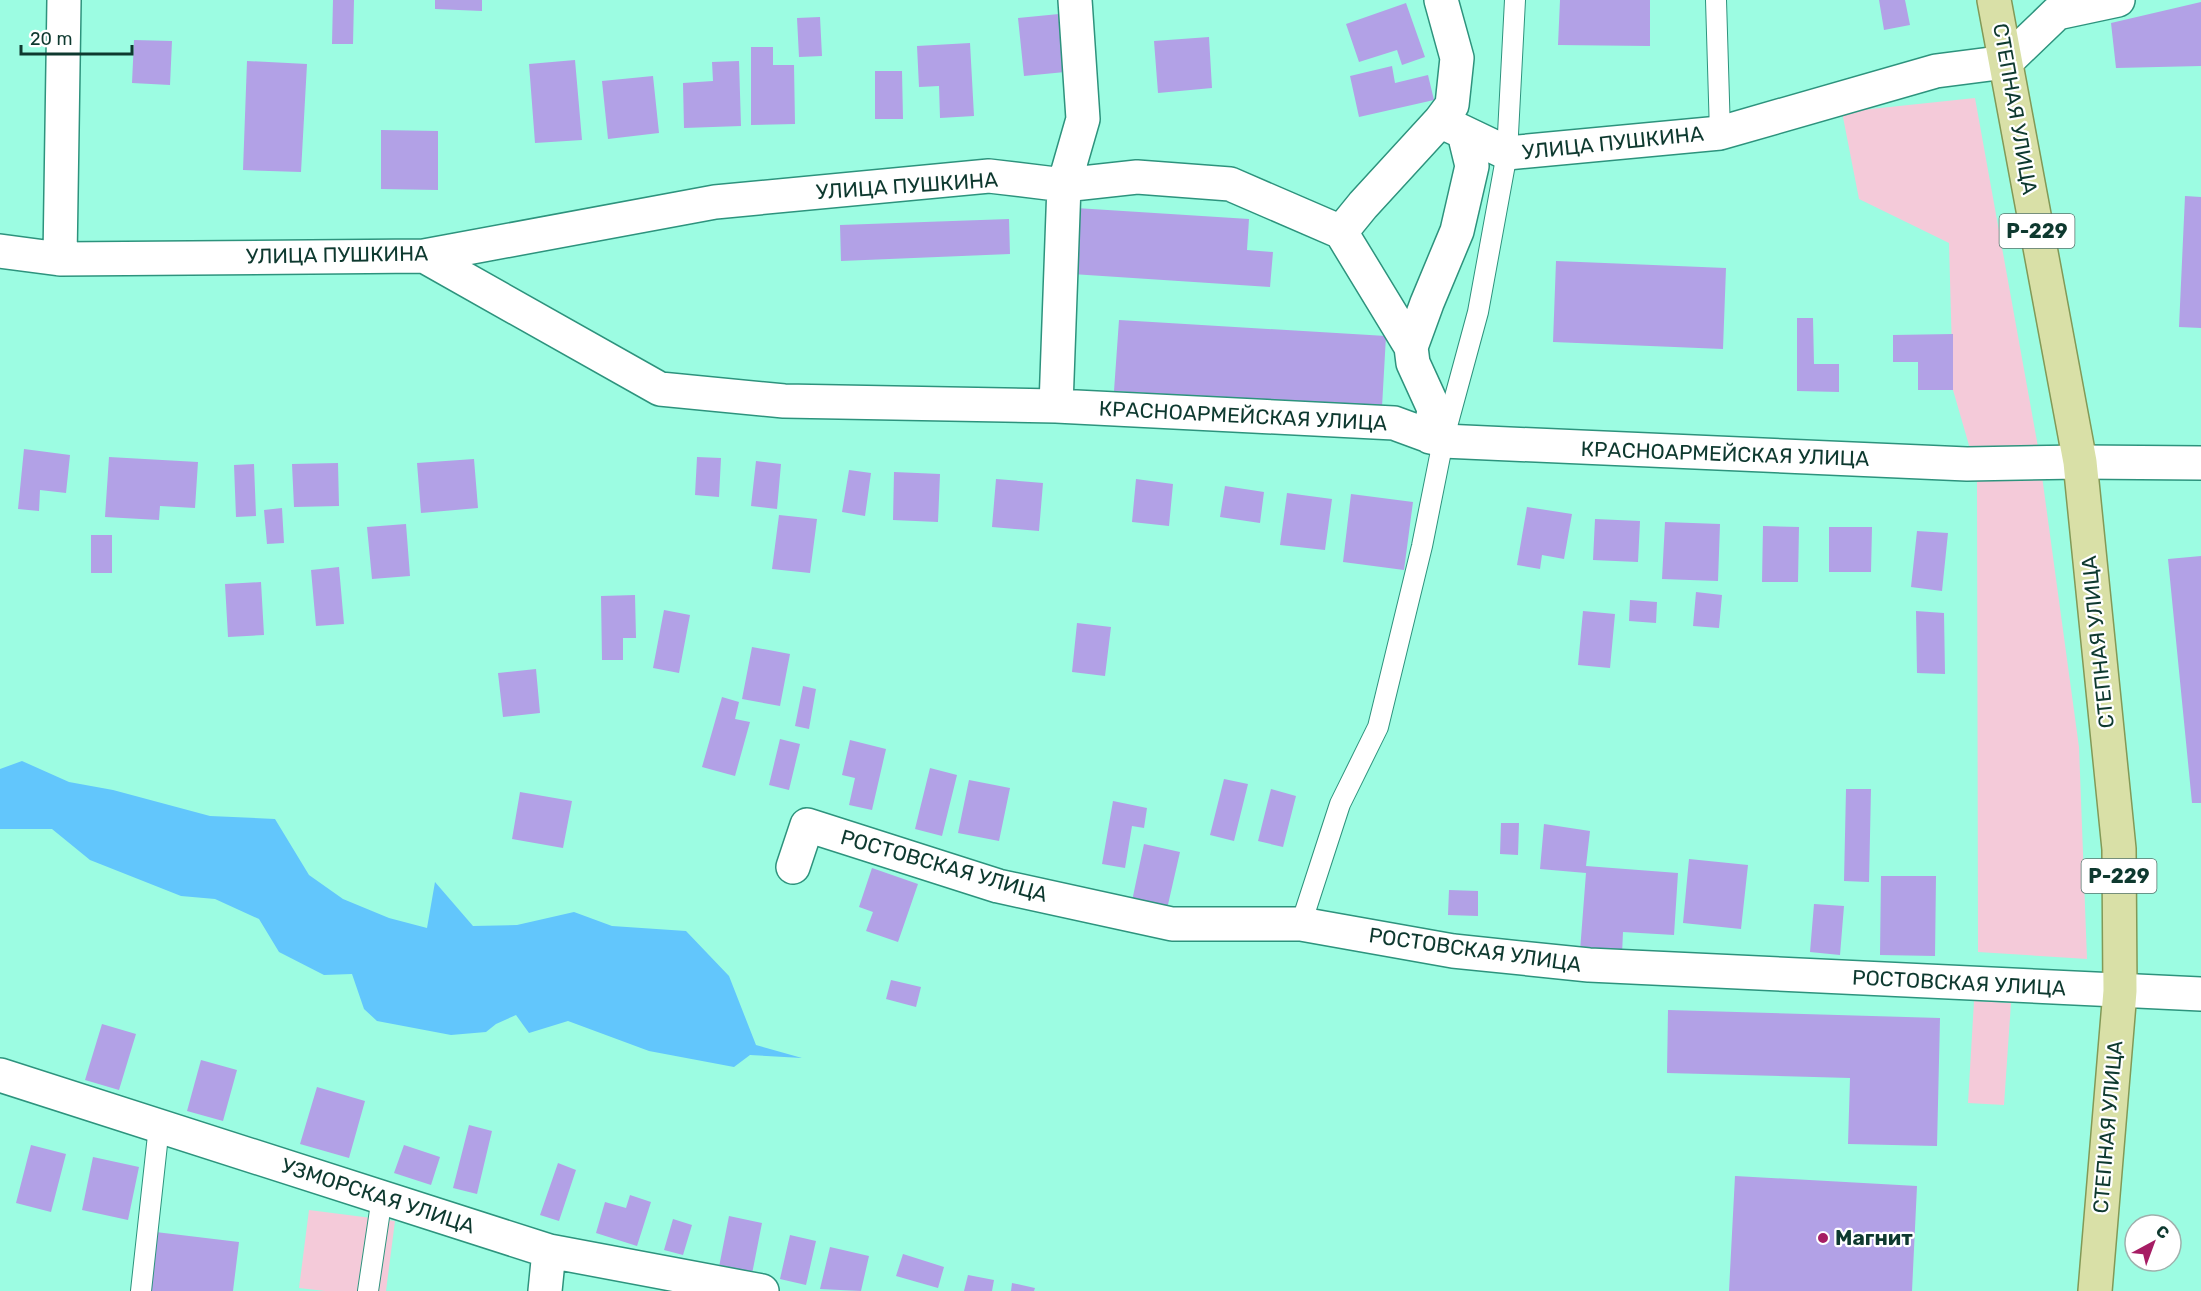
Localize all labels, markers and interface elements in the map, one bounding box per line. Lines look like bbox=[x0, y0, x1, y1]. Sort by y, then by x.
scale bar bbox=[21, 18, 132, 56]
street label: СТЕПНАЯ УЛИЦА bbox=[1988, 21, 2043, 197]
text: 20 m bbox=[30, 28, 72, 50]
street label: УЛИЦА ПУШКИНА bbox=[1521, 121, 1705, 164]
street label: УЛИЦА ПУШКИНА bbox=[815, 167, 999, 204]
road number: Р-229 bbox=[2000, 214, 2074, 248]
street label: УЛИЦА ПУШКИНА bbox=[246, 240, 428, 269]
street label: КРАСНОАРМЕЙСКАЯ УЛИЦА bbox=[1098, 395, 1388, 436]
street label: КРАСНОАРМЕЙСКАЯ УЛИЦА bbox=[1580, 436, 1870, 471]
street label: СТЕПНАЯ УЛИЦА bbox=[2076, 554, 2119, 730]
street label: РОСТОВСКАЯ УЛИЦА bbox=[838, 824, 1051, 907]
road number: Р-229 bbox=[2082, 859, 2156, 893]
street label: РОСТОВСКАЯ УЛИЦА bbox=[1367, 922, 1583, 977]
street label: РОСТОВСКАЯ УЛИЦА bbox=[1851, 964, 2067, 1001]
street label: СТЕПНАЯ УЛИЦА bbox=[2087, 1039, 2128, 1214]
street label: УЗМОРСКАЯ УЛИЦА bbox=[278, 1152, 478, 1239]
north arrow bbox=[2123, 1213, 2183, 1273]
text: С bbox=[2152, 1221, 2173, 1243]
place label: Магнит bbox=[1835, 1225, 1913, 1250]
marker: Магнит bbox=[1816, 1231, 1830, 1245]

